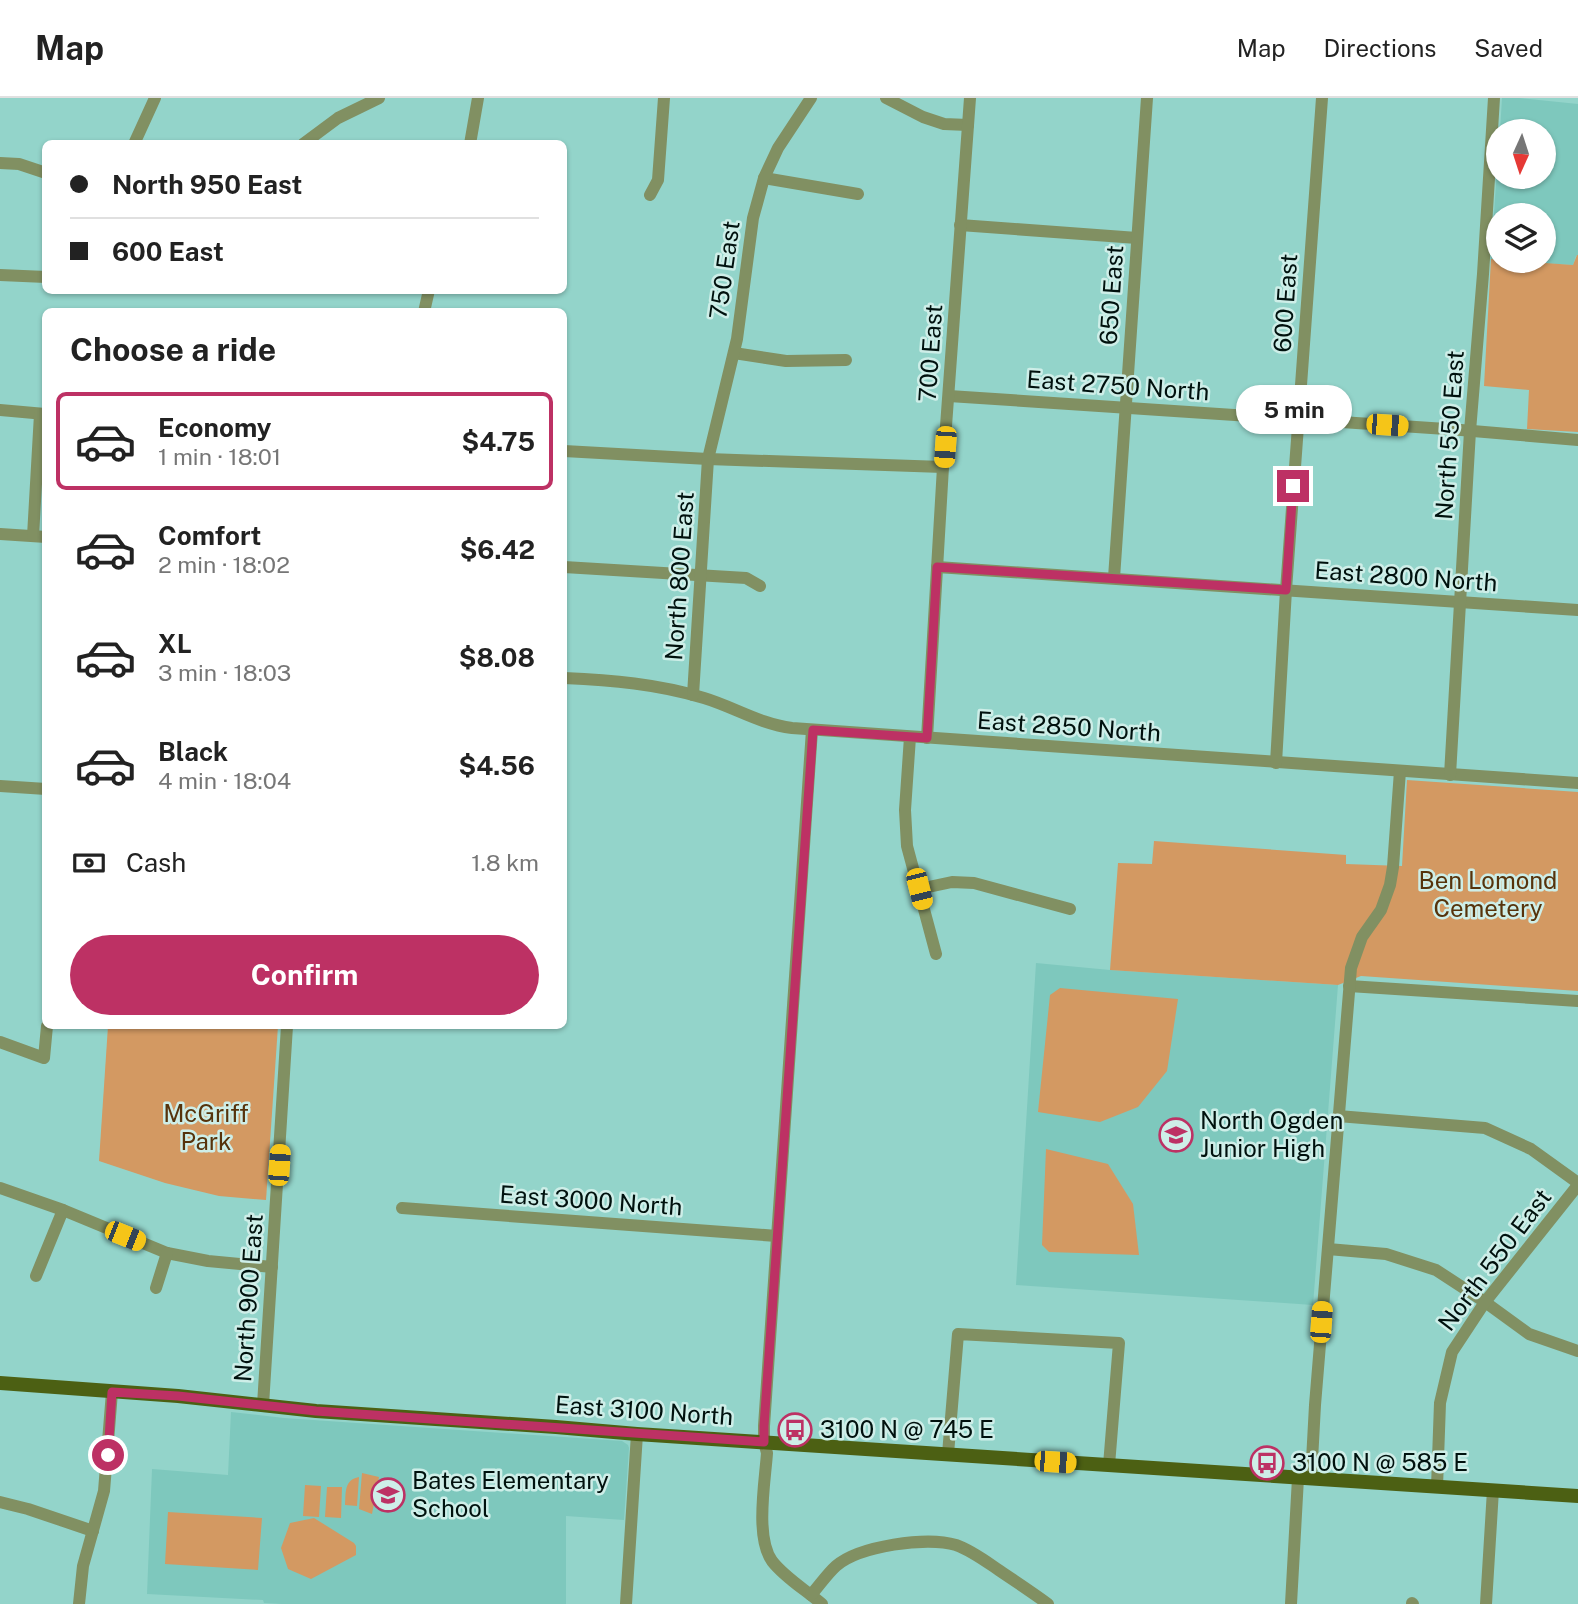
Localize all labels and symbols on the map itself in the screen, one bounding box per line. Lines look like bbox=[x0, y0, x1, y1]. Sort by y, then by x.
north arrow bbox=[1486, 119, 1556, 189]
street label: 750 East bbox=[703, 219, 745, 321]
street label: 650 East bbox=[1094, 244, 1128, 346]
street label: 600 East bbox=[1268, 253, 1302, 353]
street label: 700 East bbox=[913, 303, 947, 403]
street label: North 550 East bbox=[1429, 349, 1469, 521]
street label: East 2750 North bbox=[1026, 365, 1210, 405]
callout: 5 min bbox=[1235, 384, 1351, 434]
car bbox=[1366, 413, 1409, 437]
car bbox=[934, 425, 957, 469]
route end bbox=[1277, 470, 1309, 502]
street label: North 800 East bbox=[659, 491, 699, 661]
street label: East 2800 North bbox=[1314, 556, 1499, 596]
street label: East 2850 North bbox=[976, 706, 1162, 746]
car bbox=[904, 866, 935, 912]
park label: Ben Lomond Cemetery bbox=[1419, 866, 1557, 922]
park label: McGriff Park bbox=[163, 1099, 249, 1155]
place label: North Ogden Junior High bbox=[1200, 1106, 1343, 1162]
school or university icon: North Ogden Junior High bbox=[1157, 1116, 1195, 1154]
car bbox=[268, 1143, 291, 1187]
street label: East 3000 North bbox=[499, 1180, 683, 1220]
street label: North 550 East bbox=[1432, 1183, 1557, 1336]
street label: North 900 East bbox=[228, 1213, 268, 1383]
car bbox=[102, 1218, 149, 1254]
car bbox=[1310, 1300, 1333, 1344]
street label: East 3100 North bbox=[554, 1390, 734, 1430]
bus stop icon: 3100 N @ 745 E bbox=[776, 1411, 814, 1449]
place label: 3100 N @ 745 E bbox=[820, 1415, 994, 1443]
route start bbox=[92, 1439, 124, 1471]
bus stop icon: 3100 N @ 585 E bbox=[1248, 1444, 1286, 1482]
place label: 3100 N @ 585 E bbox=[1292, 1448, 1468, 1476]
car bbox=[1034, 1450, 1077, 1474]
place label: Bates Elementary School bbox=[412, 1466, 609, 1522]
school or university icon: Bates Elementary School bbox=[369, 1476, 407, 1514]

